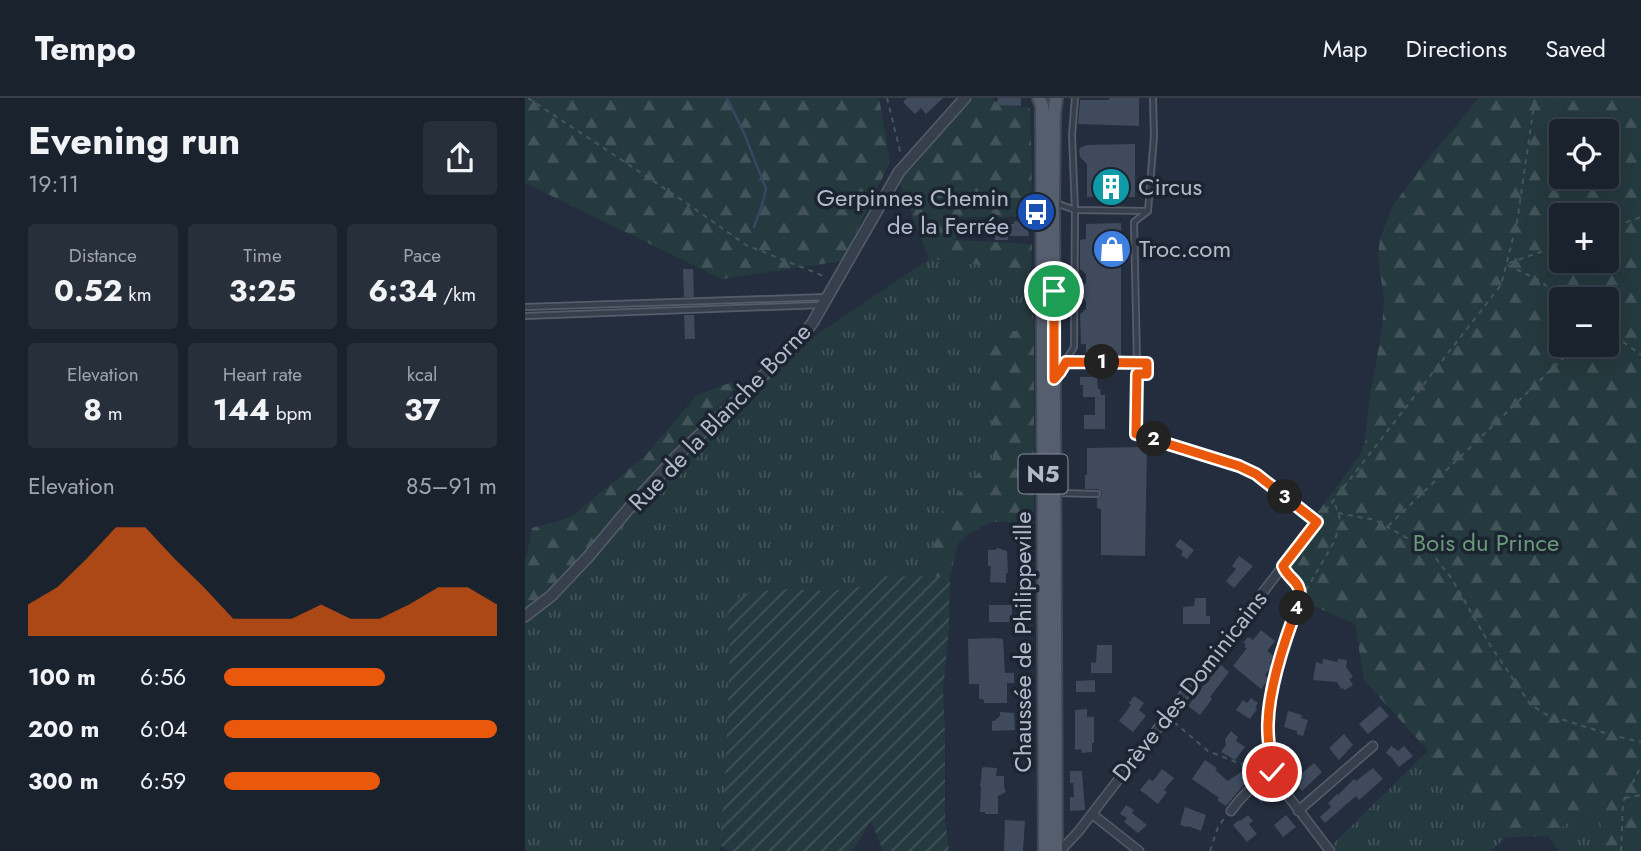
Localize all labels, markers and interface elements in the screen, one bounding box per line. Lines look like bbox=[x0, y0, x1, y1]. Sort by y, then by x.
text: Tempo bbox=[35, 25, 136, 72]
text: Map bbox=[1323, 31, 1368, 66]
text: Directions bbox=[1406, 31, 1507, 66]
text: Saved bbox=[1545, 31, 1606, 66]
text: Evening run bbox=[28, 113, 240, 168]
map controls bbox=[1549, 119, 1619, 357]
button: locate bbox=[1549, 119, 1619, 189]
button: share bbox=[423, 121, 497, 195]
building icon: Circus bbox=[1090, 166, 1132, 208]
text: 19:11 bbox=[28, 167, 79, 201]
place label: Circus bbox=[1138, 169, 1202, 204]
place label: Gerpinnes Chemin de la Ferrée bbox=[816, 180, 1009, 243]
bus stop icon: Gerpinnes Chemin de la Ferrée bbox=[1015, 191, 1057, 233]
button: + bbox=[1549, 203, 1619, 273]
shop icon: Troc.com bbox=[1091, 228, 1133, 270]
place label: Troc.com bbox=[1139, 231, 1231, 266]
text: Distance bbox=[69, 242, 137, 269]
text: Time bbox=[243, 242, 282, 269]
text: Pace bbox=[403, 242, 441, 269]
pin bbox=[1024, 261, 1084, 321]
text: 0.52 bbox=[54, 269, 123, 312]
text: 3:25 bbox=[229, 269, 296, 312]
text: 6:34 bbox=[368, 269, 437, 312]
icon: arrive bbox=[1035, 272, 1073, 310]
text: km bbox=[123, 281, 152, 308]
text: /km bbox=[437, 281, 476, 308]
button: − bbox=[1549, 287, 1619, 357]
street label: Rue de la Blanche Borne bbox=[620, 315, 819, 519]
pin: 1 bbox=[1085, 344, 1119, 380]
text: 1 bbox=[1097, 348, 1106, 375]
text: Elevation bbox=[67, 361, 139, 388]
text: Heart rate bbox=[223, 361, 302, 388]
text: kcal bbox=[407, 361, 438, 388]
text: 8 bbox=[83, 388, 102, 431]
text: 144 bbox=[213, 388, 270, 431]
text: 37 bbox=[404, 388, 440, 431]
text: m bbox=[102, 400, 123, 427]
text: bpm bbox=[270, 400, 312, 427]
pin: 2 bbox=[1137, 422, 1171, 456]
text: 2 bbox=[1147, 425, 1160, 452]
road number: N5 bbox=[1019, 454, 1067, 494]
text: Elevation bbox=[28, 469, 115, 503]
text: 85–91 m bbox=[406, 469, 497, 503]
pin: 3 bbox=[1267, 480, 1303, 514]
text: 3 bbox=[1279, 483, 1290, 510]
street label: Chaussée de Philippeville bbox=[1005, 512, 1040, 773]
park label: Bois du Prince bbox=[1413, 525, 1559, 560]
street label: Drève des Dominicains bbox=[1104, 583, 1275, 789]
pin: 4 bbox=[1279, 590, 1315, 626]
text: 4 bbox=[1290, 594, 1303, 621]
text: 100 m bbox=[28, 660, 96, 694]
text: 6:56 bbox=[140, 660, 186, 694]
text: 200 m bbox=[28, 712, 99, 746]
text: 6:04 bbox=[140, 712, 187, 746]
pin bbox=[1242, 742, 1302, 802]
icon: check bbox=[1253, 753, 1291, 791]
text: 300 m bbox=[28, 764, 99, 798]
text: 6:59 bbox=[140, 764, 186, 798]

